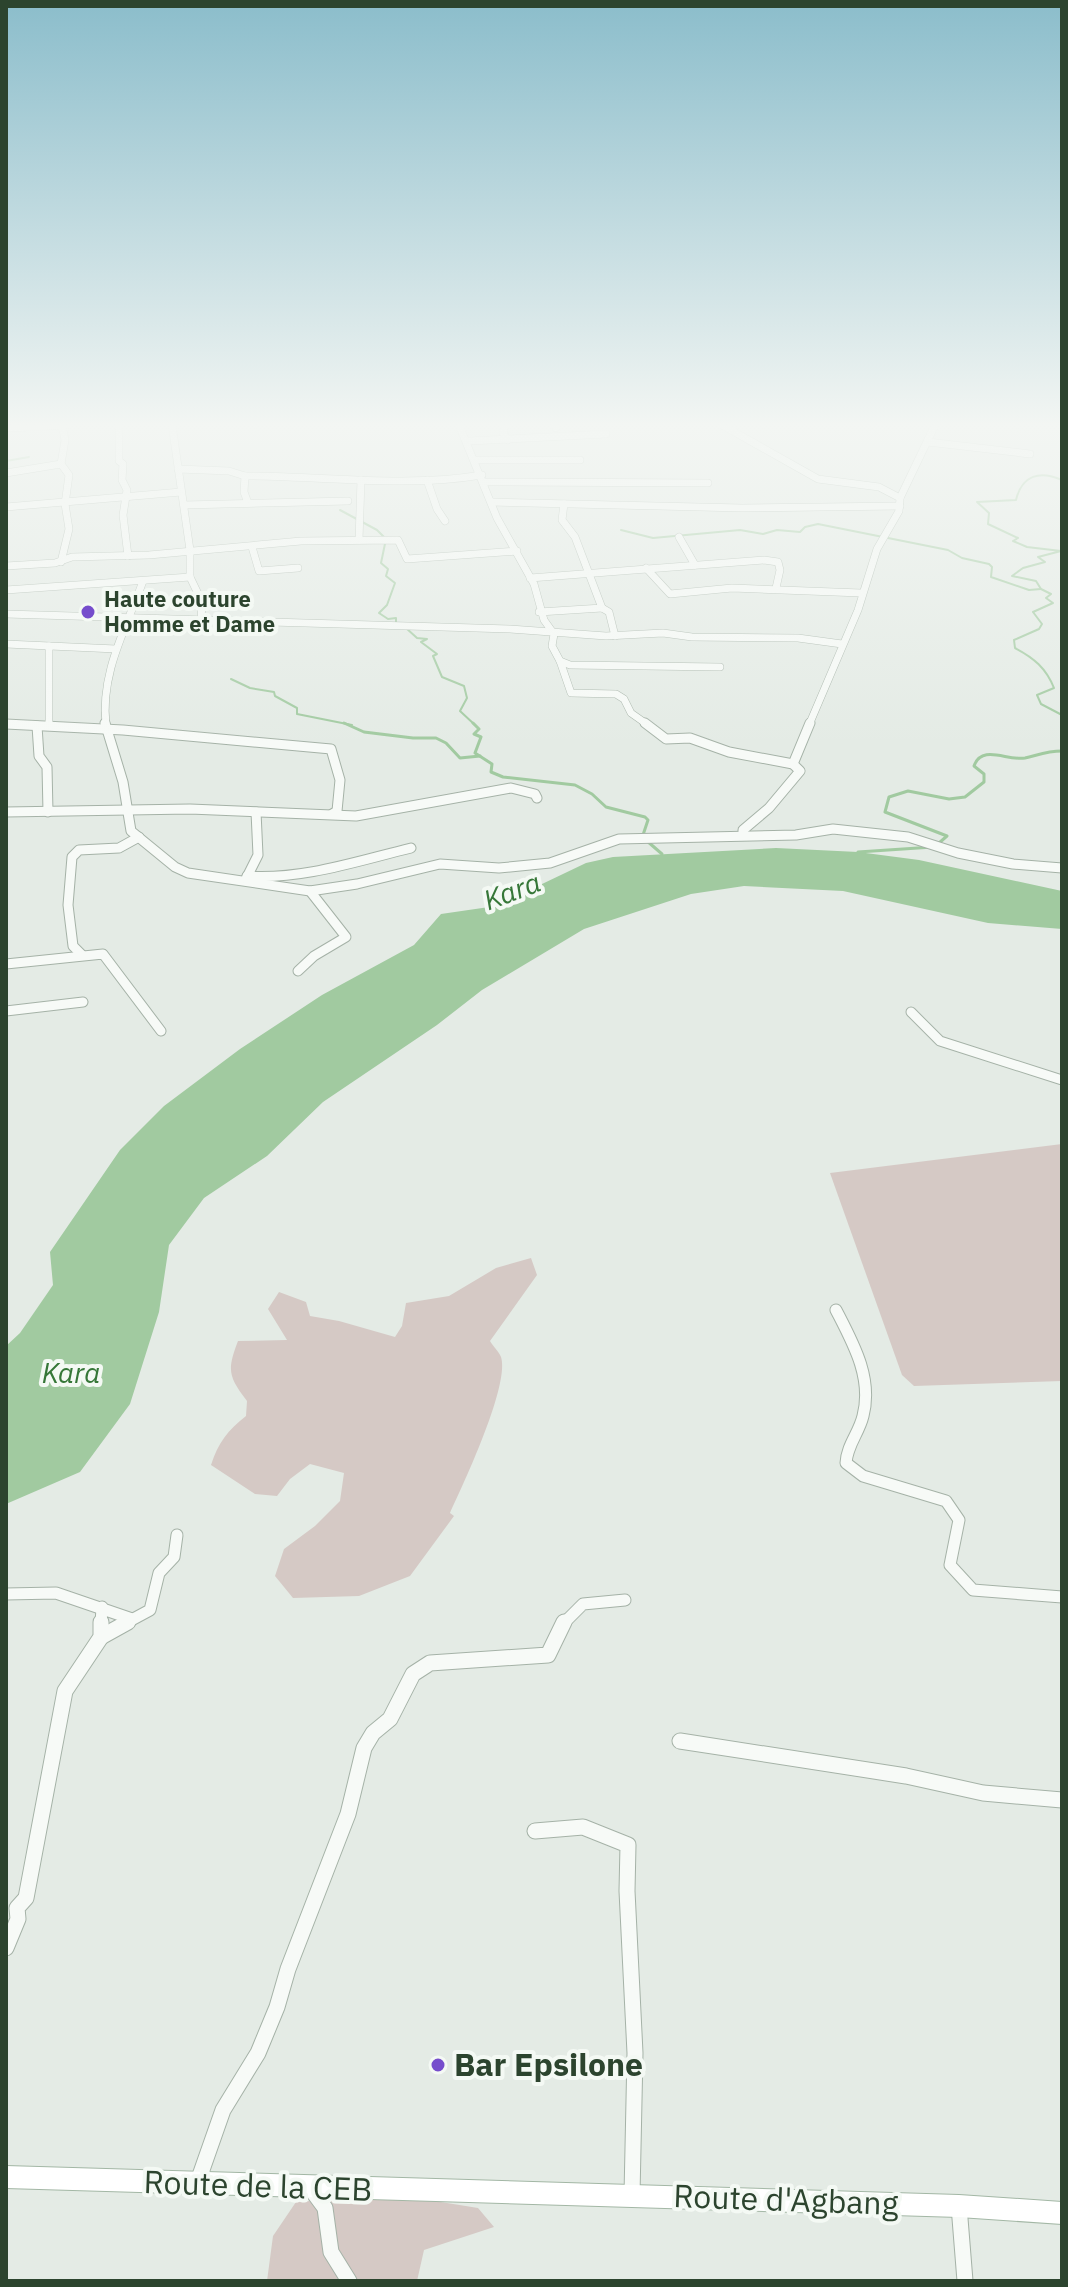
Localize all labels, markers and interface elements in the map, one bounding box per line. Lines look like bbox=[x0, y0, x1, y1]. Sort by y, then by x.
place label: Haute couture Homme et Dame bbox=[104, 584, 275, 638]
marker: Haute couture Homme et Dame bbox=[79, 603, 97, 621]
water label: Kara bbox=[478, 863, 546, 918]
water label: Kara bbox=[42, 1354, 100, 1391]
place label: Bar Epsilone bbox=[454, 2043, 643, 2085]
marker: Bar Epsilone bbox=[429, 2056, 447, 2074]
street label: Route de la CEB bbox=[143, 2160, 373, 2210]
street label: Route d'Agbang bbox=[673, 2174, 899, 2224]

